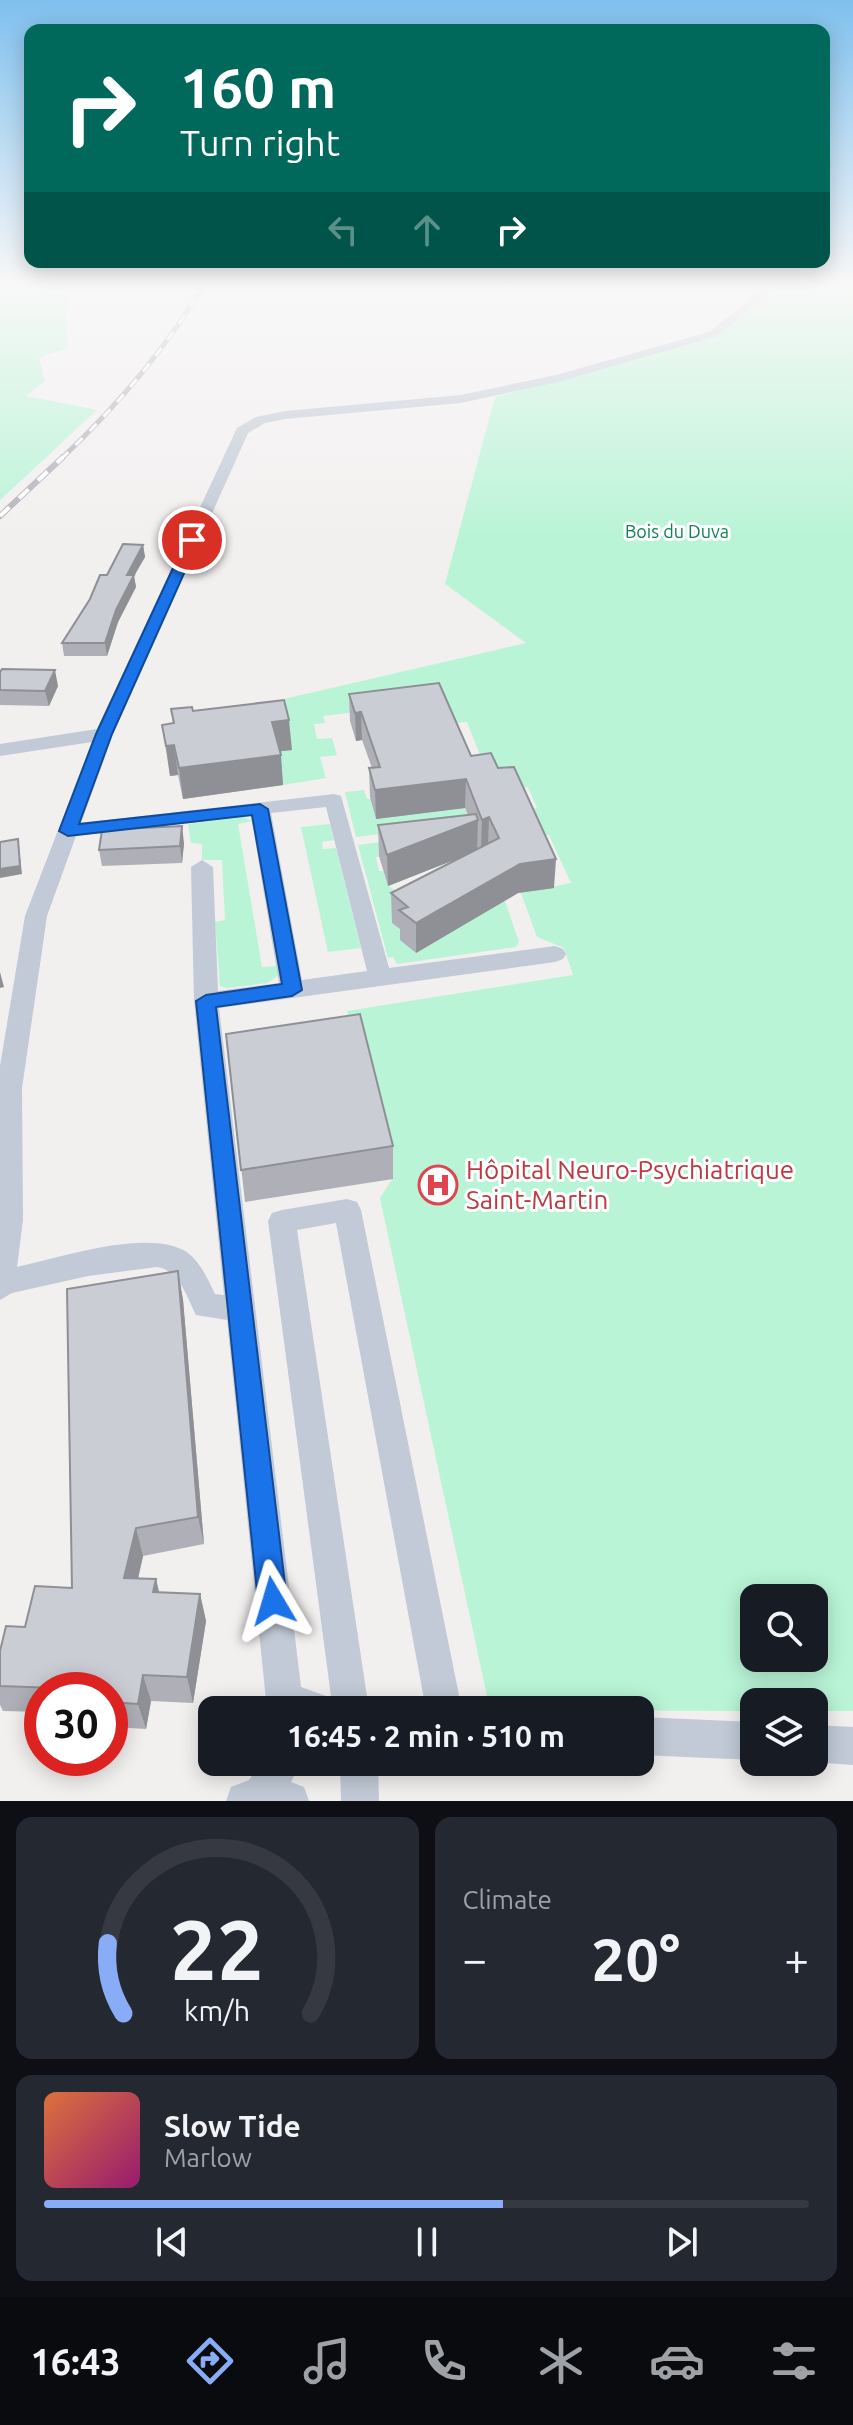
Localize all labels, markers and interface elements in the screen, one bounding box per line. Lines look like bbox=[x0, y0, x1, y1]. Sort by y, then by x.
icon: right bbox=[48, 56, 152, 160]
text: 160 m bbox=[180, 56, 336, 119]
text: Turn right bbox=[180, 122, 340, 163]
icon: left bbox=[321, 208, 365, 252]
icon: ahead bbox=[405, 208, 449, 252]
icon: right bbox=[489, 208, 533, 252]
pin bbox=[158, 506, 226, 574]
icon: arrive bbox=[170, 518, 214, 562]
park label: Bois du Duva bbox=[625, 521, 729, 541]
place label: Hôpital Neuro-Psychiatrique Saint-Martin bbox=[466, 1155, 794, 1214]
hospital icon: Hôpital Neuro-Psychiatrique Saint-Martin bbox=[417, 1164, 459, 1206]
position arrow bbox=[231, 1559, 315, 1643]
map controls bbox=[740, 1584, 828, 1776]
button: search bbox=[740, 1584, 828, 1672]
speed limit sign: 30 bbox=[24, 1672, 128, 1776]
button: layers bbox=[740, 1688, 828, 1776]
text: 16:45 · 2 min · 510 m bbox=[287, 1719, 565, 1753]
text: Climate bbox=[463, 1885, 552, 1914]
text: 22 bbox=[170, 1902, 264, 1996]
text: 20° bbox=[591, 1925, 680, 1992]
text: − bbox=[463, 1934, 487, 1983]
text: + bbox=[784, 1934, 809, 1983]
text: km/h bbox=[184, 1994, 250, 2026]
text: Slow Tide bbox=[164, 2109, 301, 2143]
text: Marlow bbox=[164, 2143, 252, 2172]
icon: previous bbox=[150, 2220, 194, 2264]
icon: pause bbox=[405, 2220, 449, 2264]
icon: next bbox=[660, 2220, 704, 2264]
icon: directions bbox=[182, 2333, 238, 2389]
icon: music bbox=[299, 2333, 355, 2389]
icon: phone bbox=[416, 2333, 472, 2389]
icon: climate bbox=[533, 2333, 589, 2389]
icon: car bbox=[649, 2333, 705, 2389]
icon: filters bbox=[766, 2333, 822, 2389]
text: 16:43 bbox=[30, 2341, 121, 2382]

